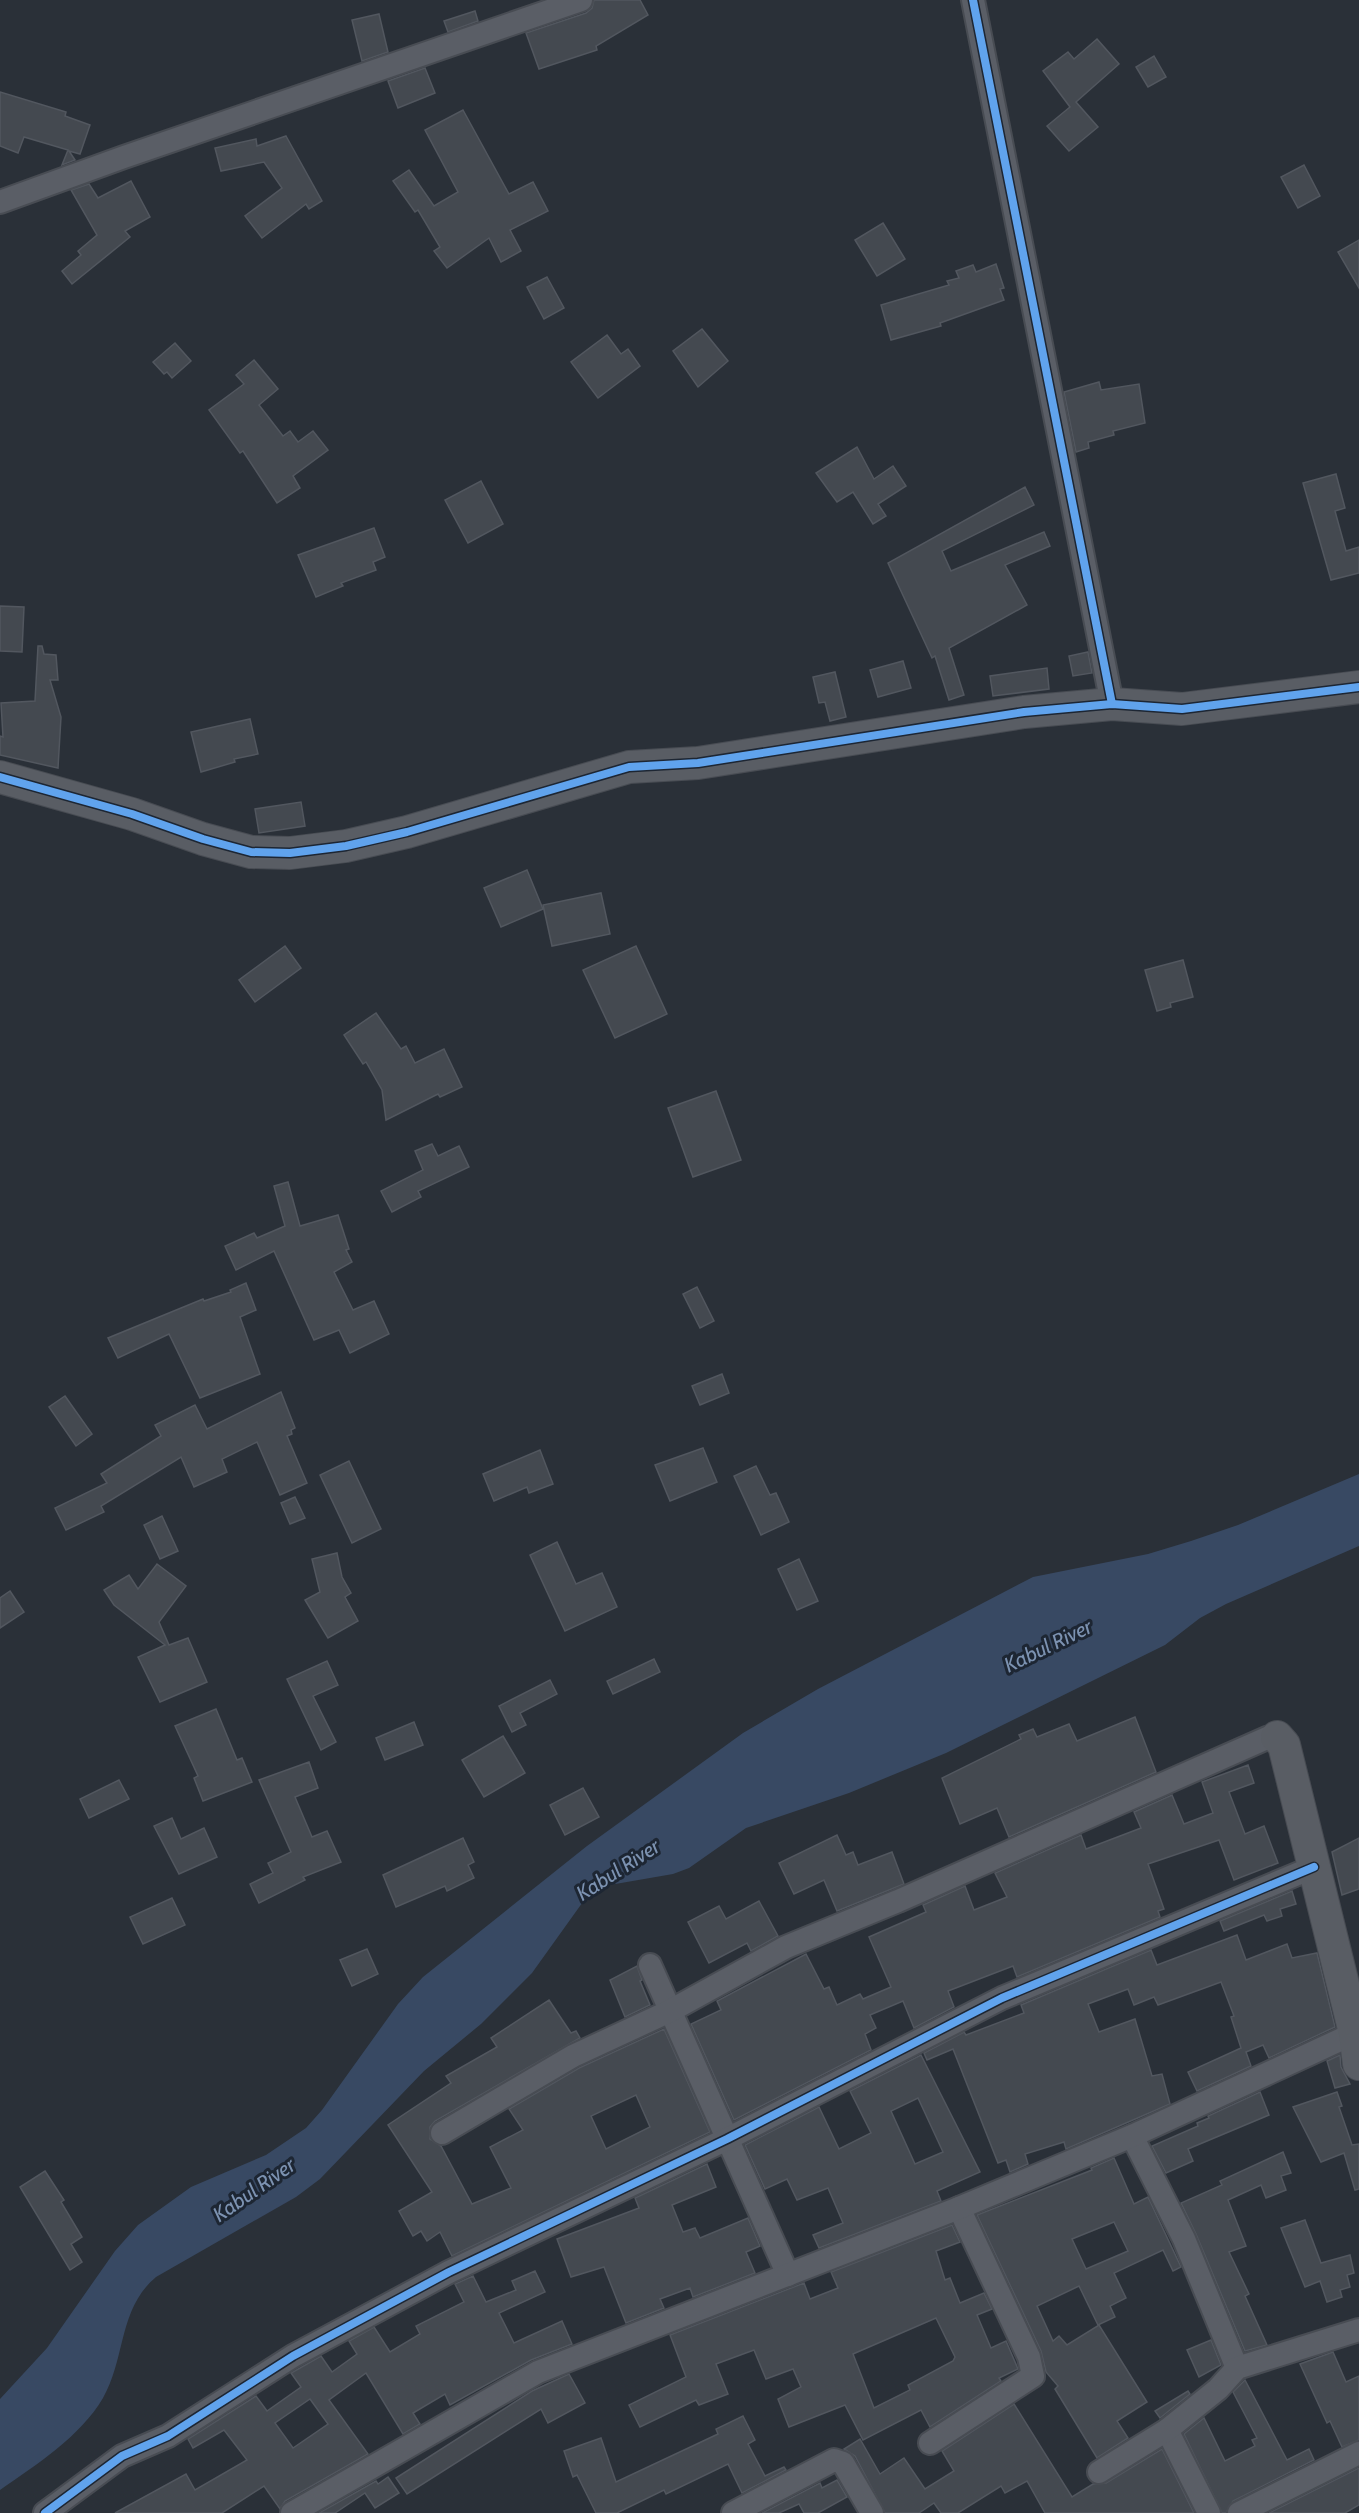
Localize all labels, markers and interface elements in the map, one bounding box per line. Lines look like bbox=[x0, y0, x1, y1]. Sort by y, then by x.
water label: Kabul River bbox=[1000, 1613, 1097, 1678]
water label: Kabul River bbox=[571, 1833, 665, 1906]
water label: Kabul River bbox=[208, 2151, 301, 2227]

